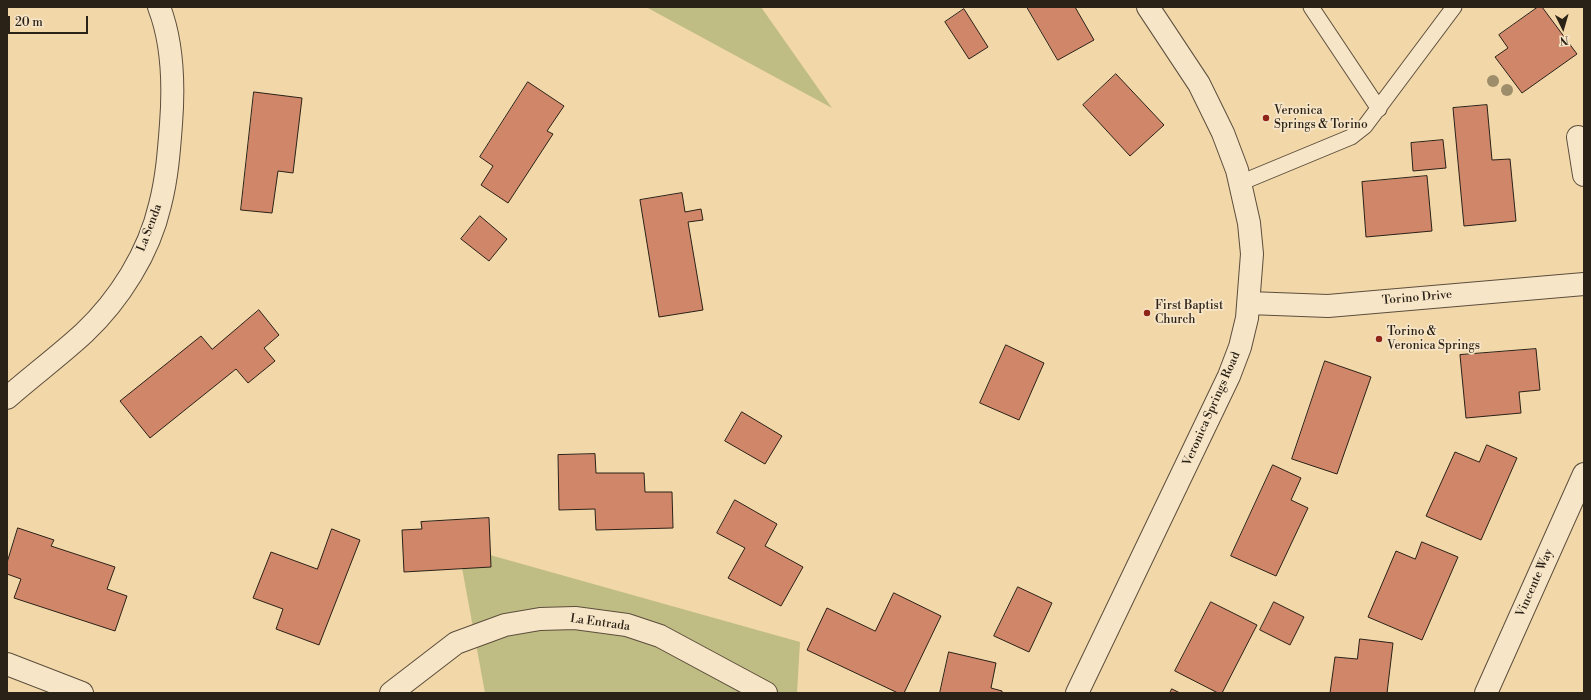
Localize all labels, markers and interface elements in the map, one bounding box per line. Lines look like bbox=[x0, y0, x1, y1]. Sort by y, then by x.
scale bar bbox=[10, 8, 90, 34]
north arrow bbox=[1543, 8, 1583, 48]
text: 20 m bbox=[15, 15, 43, 30]
text: N bbox=[1559, 33, 1569, 47]
place label: Veronica Springs & Torino bbox=[1274, 104, 1368, 132]
marker: Veronica Springs & Torino bbox=[1261, 113, 1271, 123]
street label: La Senda bbox=[134, 202, 166, 254]
street label: Torino Drive bbox=[1381, 288, 1453, 308]
place label: First Baptist Church bbox=[1155, 299, 1223, 327]
marker: First Baptist Church bbox=[1142, 308, 1152, 318]
place label: Torino & Veronica Springs bbox=[1387, 325, 1480, 353]
marker: Torino & Veronica Springs bbox=[1374, 334, 1384, 344]
street label: Veronica Springs Road bbox=[1180, 350, 1244, 468]
street label: Vincente Way bbox=[1514, 547, 1556, 619]
street label: La Entrada bbox=[569, 612, 631, 634]

